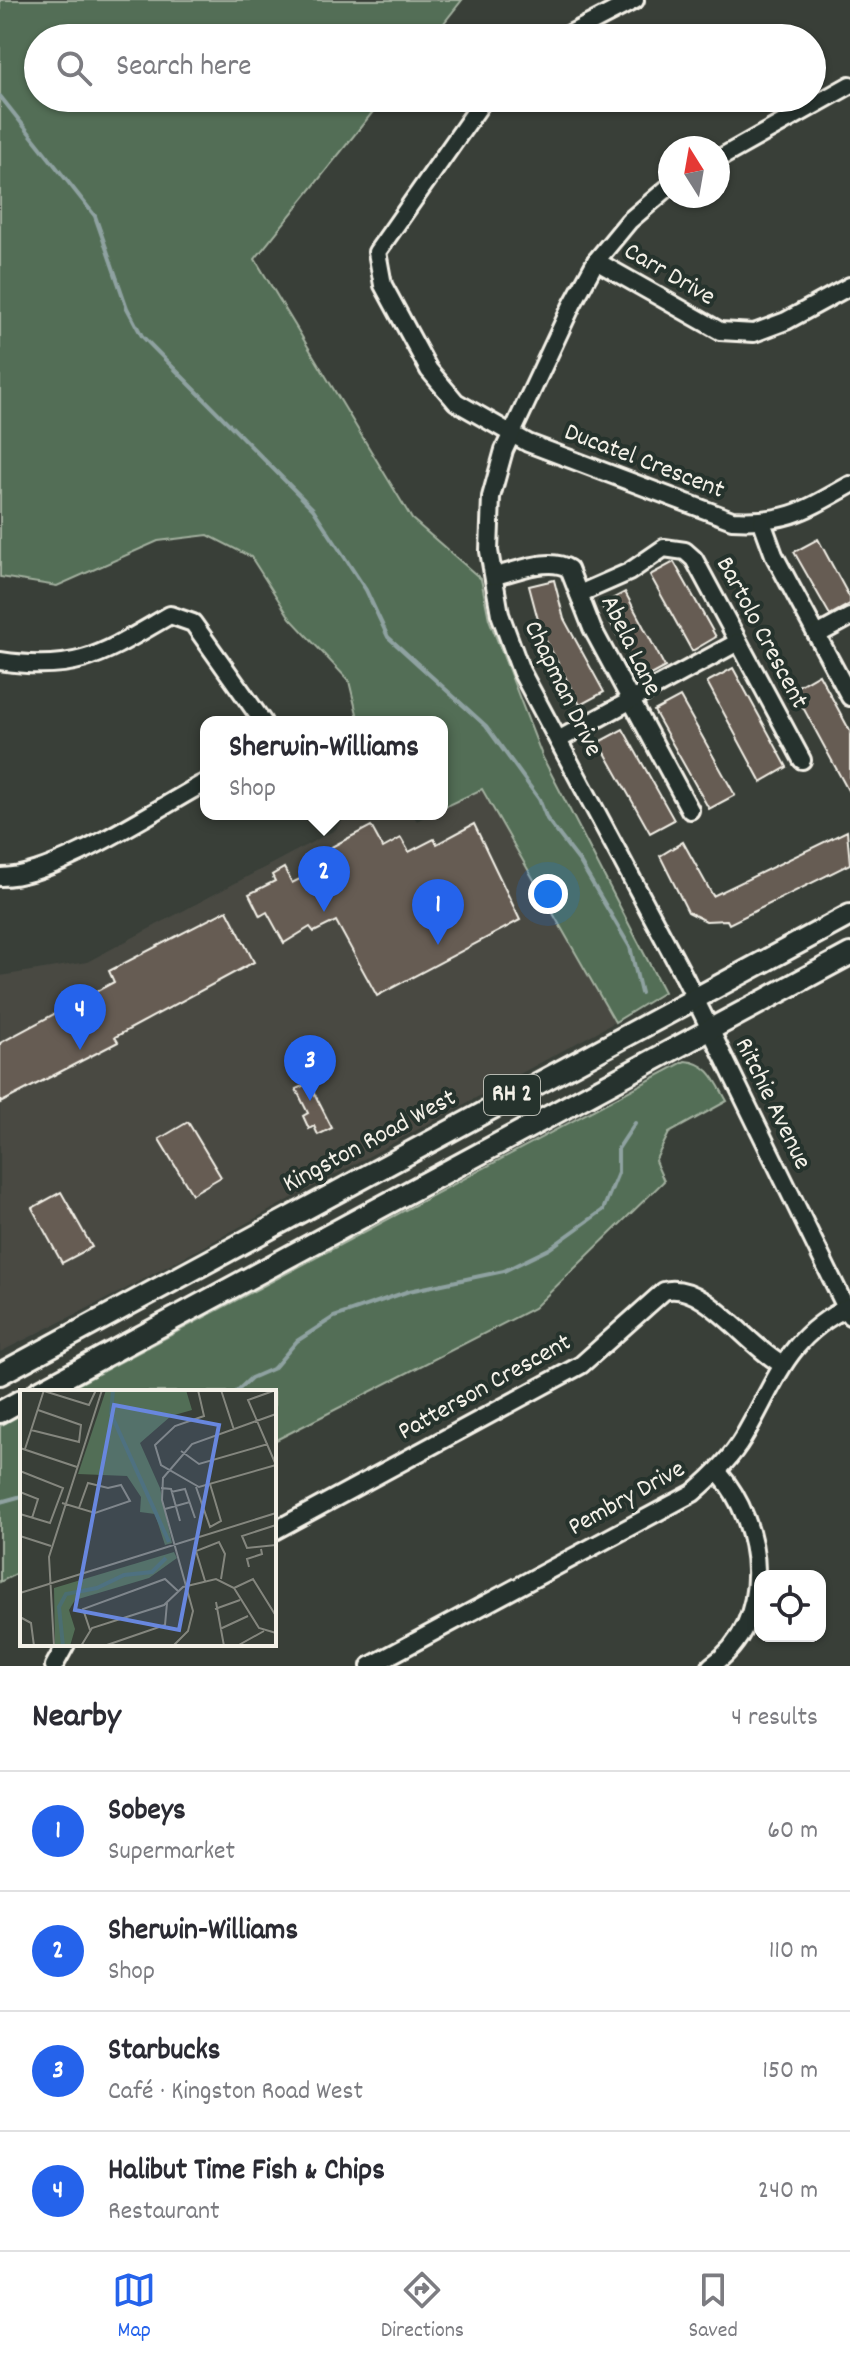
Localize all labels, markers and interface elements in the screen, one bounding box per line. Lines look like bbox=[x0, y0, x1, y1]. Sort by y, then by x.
search box bbox=[24, 24, 826, 112]
icon: search bbox=[52, 46, 96, 90]
text: Search here bbox=[116, 47, 252, 90]
north arrow bbox=[658, 136, 730, 208]
street label: Carr Drive bbox=[616, 234, 722, 316]
street label: Ducatel Crescent bbox=[559, 414, 730, 510]
street label: Bartolo Crescent bbox=[705, 550, 817, 716]
street label: Abela Lane bbox=[590, 590, 670, 702]
street label: Chapman Drive bbox=[513, 615, 611, 763]
popup bbox=[200, 716, 448, 820]
text: Sherwin-Williams bbox=[229, 728, 419, 771]
text: Shop bbox=[229, 771, 276, 808]
pin: 2 bbox=[298, 846, 350, 912]
your location bbox=[528, 874, 568, 914]
pin: 1 bbox=[412, 879, 464, 945]
pin: 4 bbox=[54, 984, 106, 1050]
street label: Ritchie Avenue bbox=[724, 1032, 820, 1176]
pin: 3 bbox=[284, 1035, 336, 1101]
road number: RH 2 bbox=[484, 1075, 540, 1115]
street label: Kingston Road West bbox=[277, 1080, 464, 1203]
street label: Patterson Crescent bbox=[392, 1325, 579, 1451]
inset map bbox=[20, 1390, 276, 1646]
street label: Pembry Drive bbox=[562, 1452, 692, 1546]
map controls bbox=[754, 1570, 826, 1642]
button: locate bbox=[754, 1570, 826, 1642]
text: Nearby bbox=[32, 1694, 121, 1743]
text: 4 results bbox=[731, 1700, 818, 1737]
text: Sobeys bbox=[108, 1791, 186, 1834]
text: 1 bbox=[55, 1813, 61, 1850]
text: 60 m bbox=[767, 1813, 818, 1850]
text: Supermarket bbox=[108, 1834, 235, 1871]
text: Sherwin-Williams bbox=[108, 1911, 298, 1954]
text: 2 bbox=[52, 1933, 64, 1970]
text: 110 m bbox=[769, 1933, 818, 1970]
text: Shop bbox=[108, 1954, 155, 1991]
text: Starbucks bbox=[108, 2031, 220, 2074]
text: 3 bbox=[52, 2053, 64, 2090]
text: 150 m bbox=[762, 2053, 818, 2090]
text: Café · Kingston Road West bbox=[108, 2074, 363, 2111]
text: Halibut Time Fish & Chips bbox=[108, 2151, 385, 2194]
text: 4 bbox=[53, 2173, 63, 2210]
text: 240 m bbox=[758, 2173, 818, 2210]
text: Restaurant bbox=[108, 2194, 220, 2231]
tab: Map bbox=[112, 2268, 156, 2347]
tab: Directions bbox=[381, 2268, 464, 2347]
tab: Saved bbox=[689, 2268, 738, 2347]

